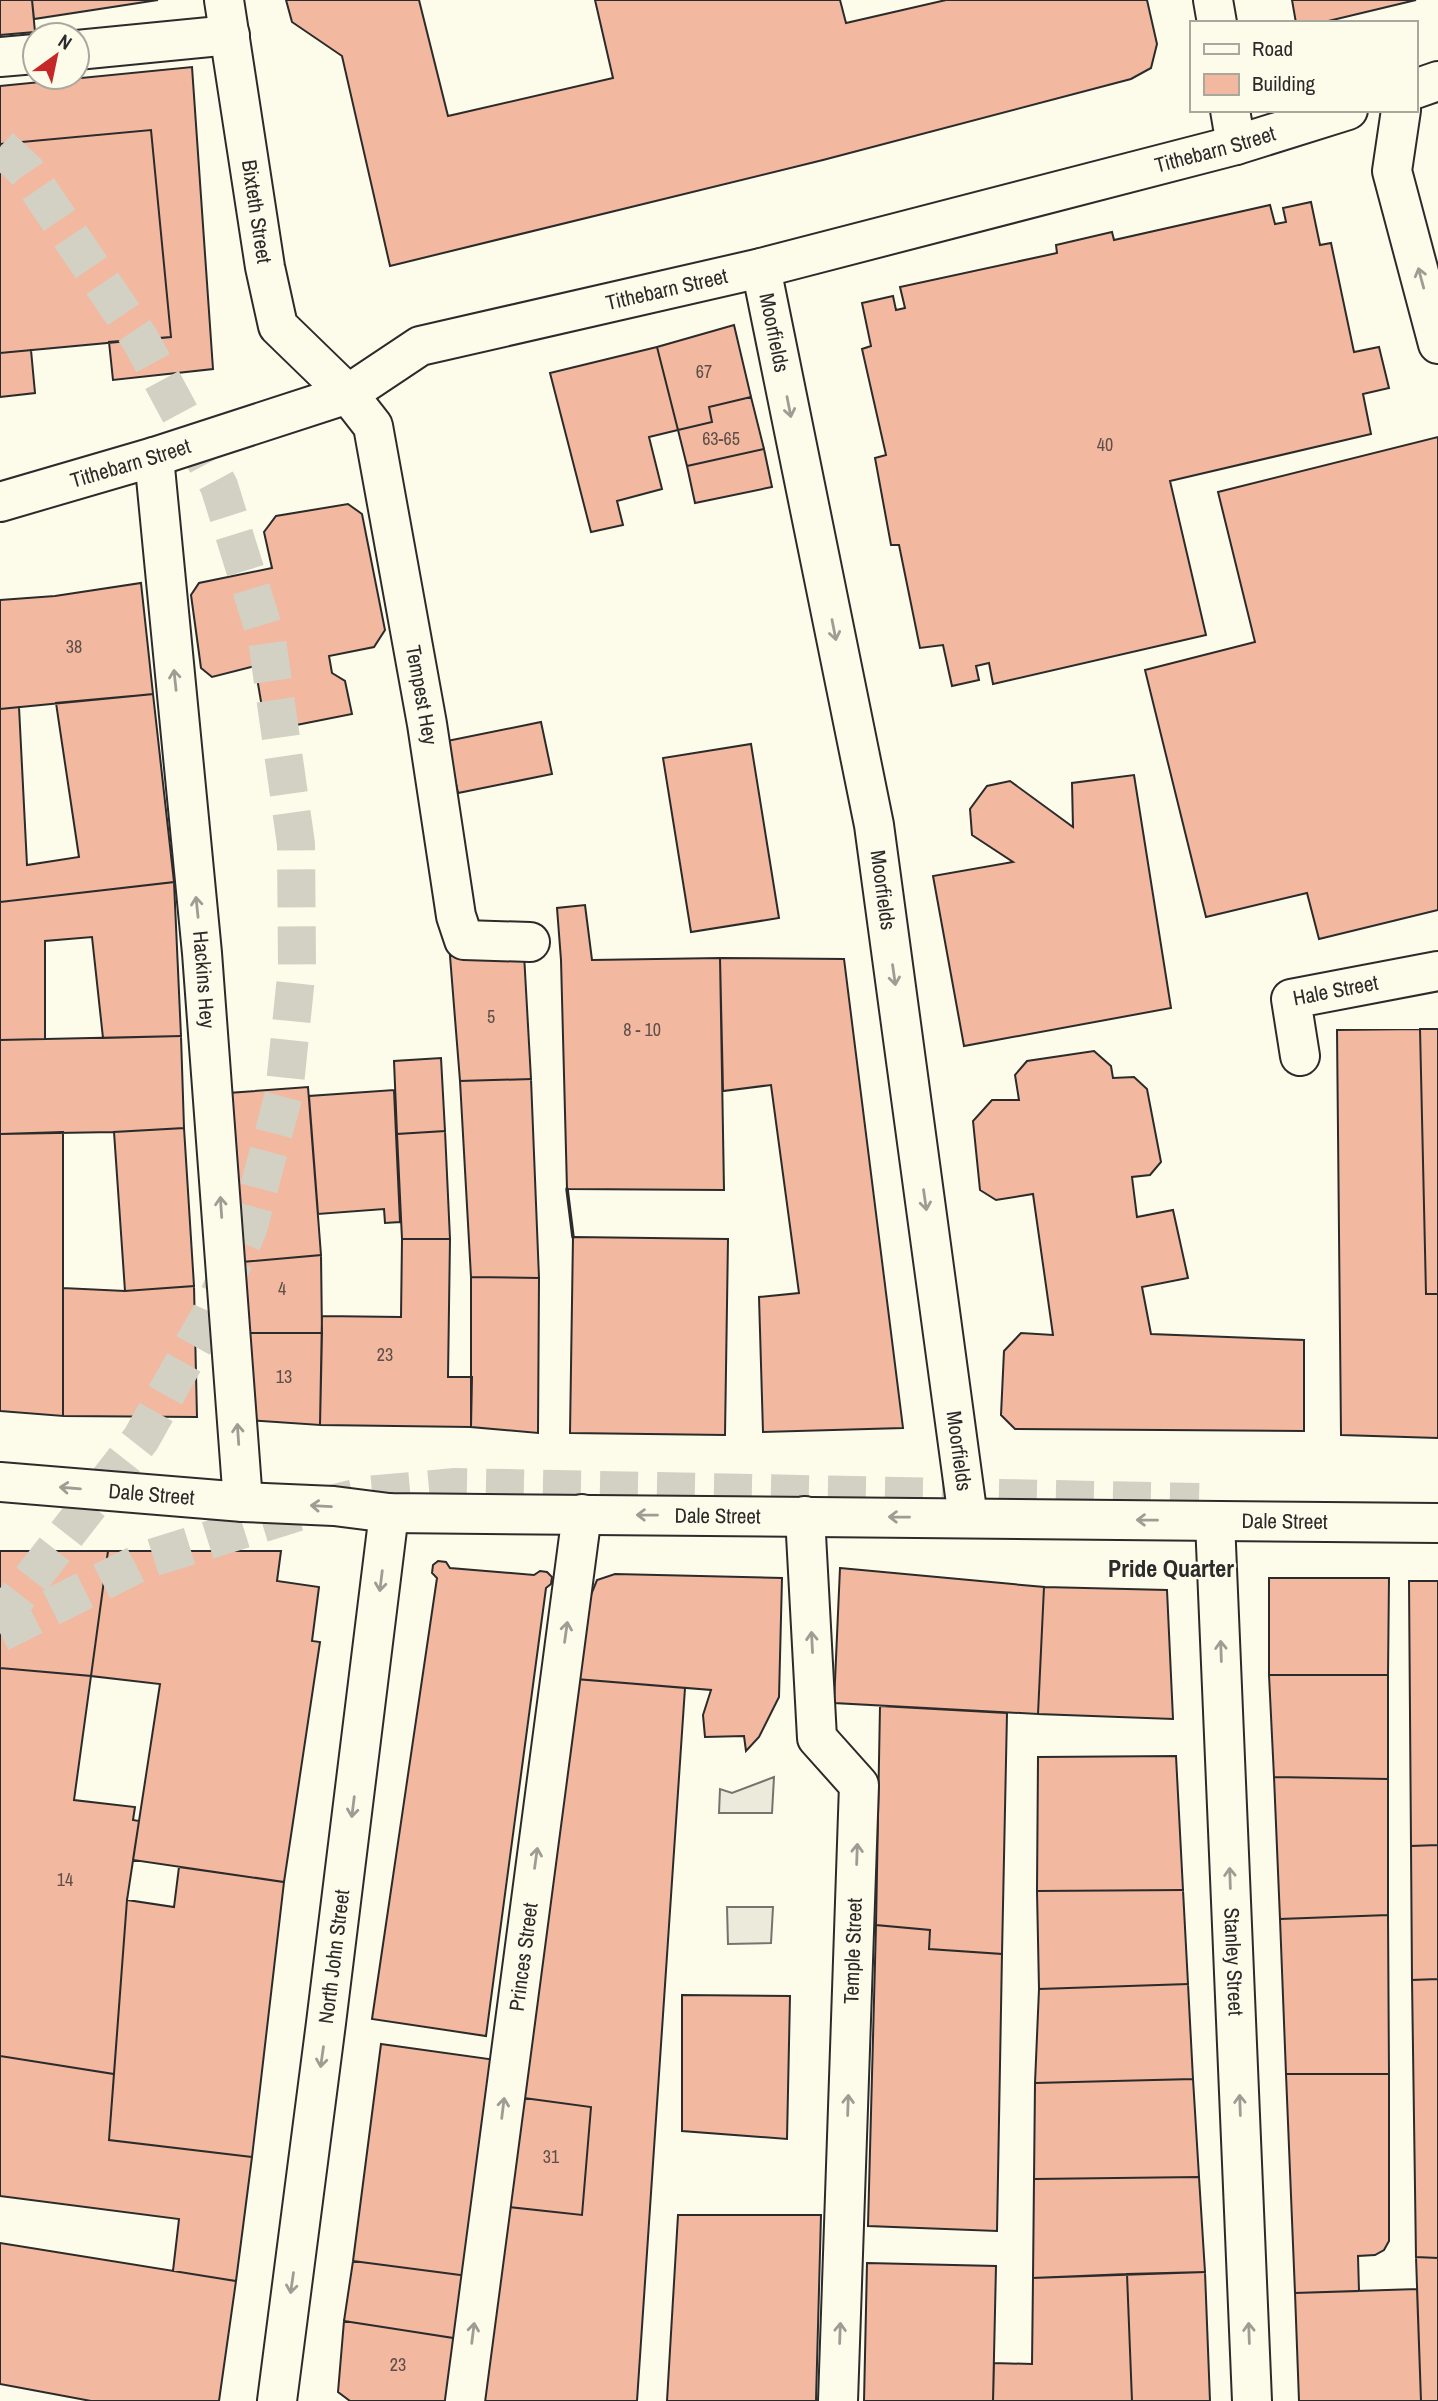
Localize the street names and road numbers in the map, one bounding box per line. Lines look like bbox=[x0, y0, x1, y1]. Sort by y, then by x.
street label: Tithebarn Street bbox=[1151, 118, 1279, 179]
street label: Bixteth Street bbox=[235, 158, 279, 265]
street label: Tithebarn Street bbox=[603, 261, 731, 317]
street label: Moorfields bbox=[752, 290, 797, 375]
street label: Tithebarn Street bbox=[67, 431, 194, 495]
street label: Tempest Hey bbox=[399, 643, 445, 747]
street label: Moorfields bbox=[864, 848, 903, 932]
street label: Hackins Hey bbox=[186, 929, 223, 1030]
street label: Hale Street bbox=[1290, 968, 1381, 1012]
street label: Moorfields bbox=[940, 1409, 979, 1493]
street label: Dale Street bbox=[107, 1476, 196, 1512]
street label: Dale Street bbox=[674, 1501, 761, 1531]
street label: Dale Street bbox=[1241, 1506, 1328, 1536]
street label: North John Street bbox=[311, 1888, 356, 2025]
street label: Temple Street bbox=[836, 1897, 869, 2005]
street label: Princes Street bbox=[502, 1901, 545, 2013]
street label: Stanley Street bbox=[1217, 1907, 1251, 2016]

